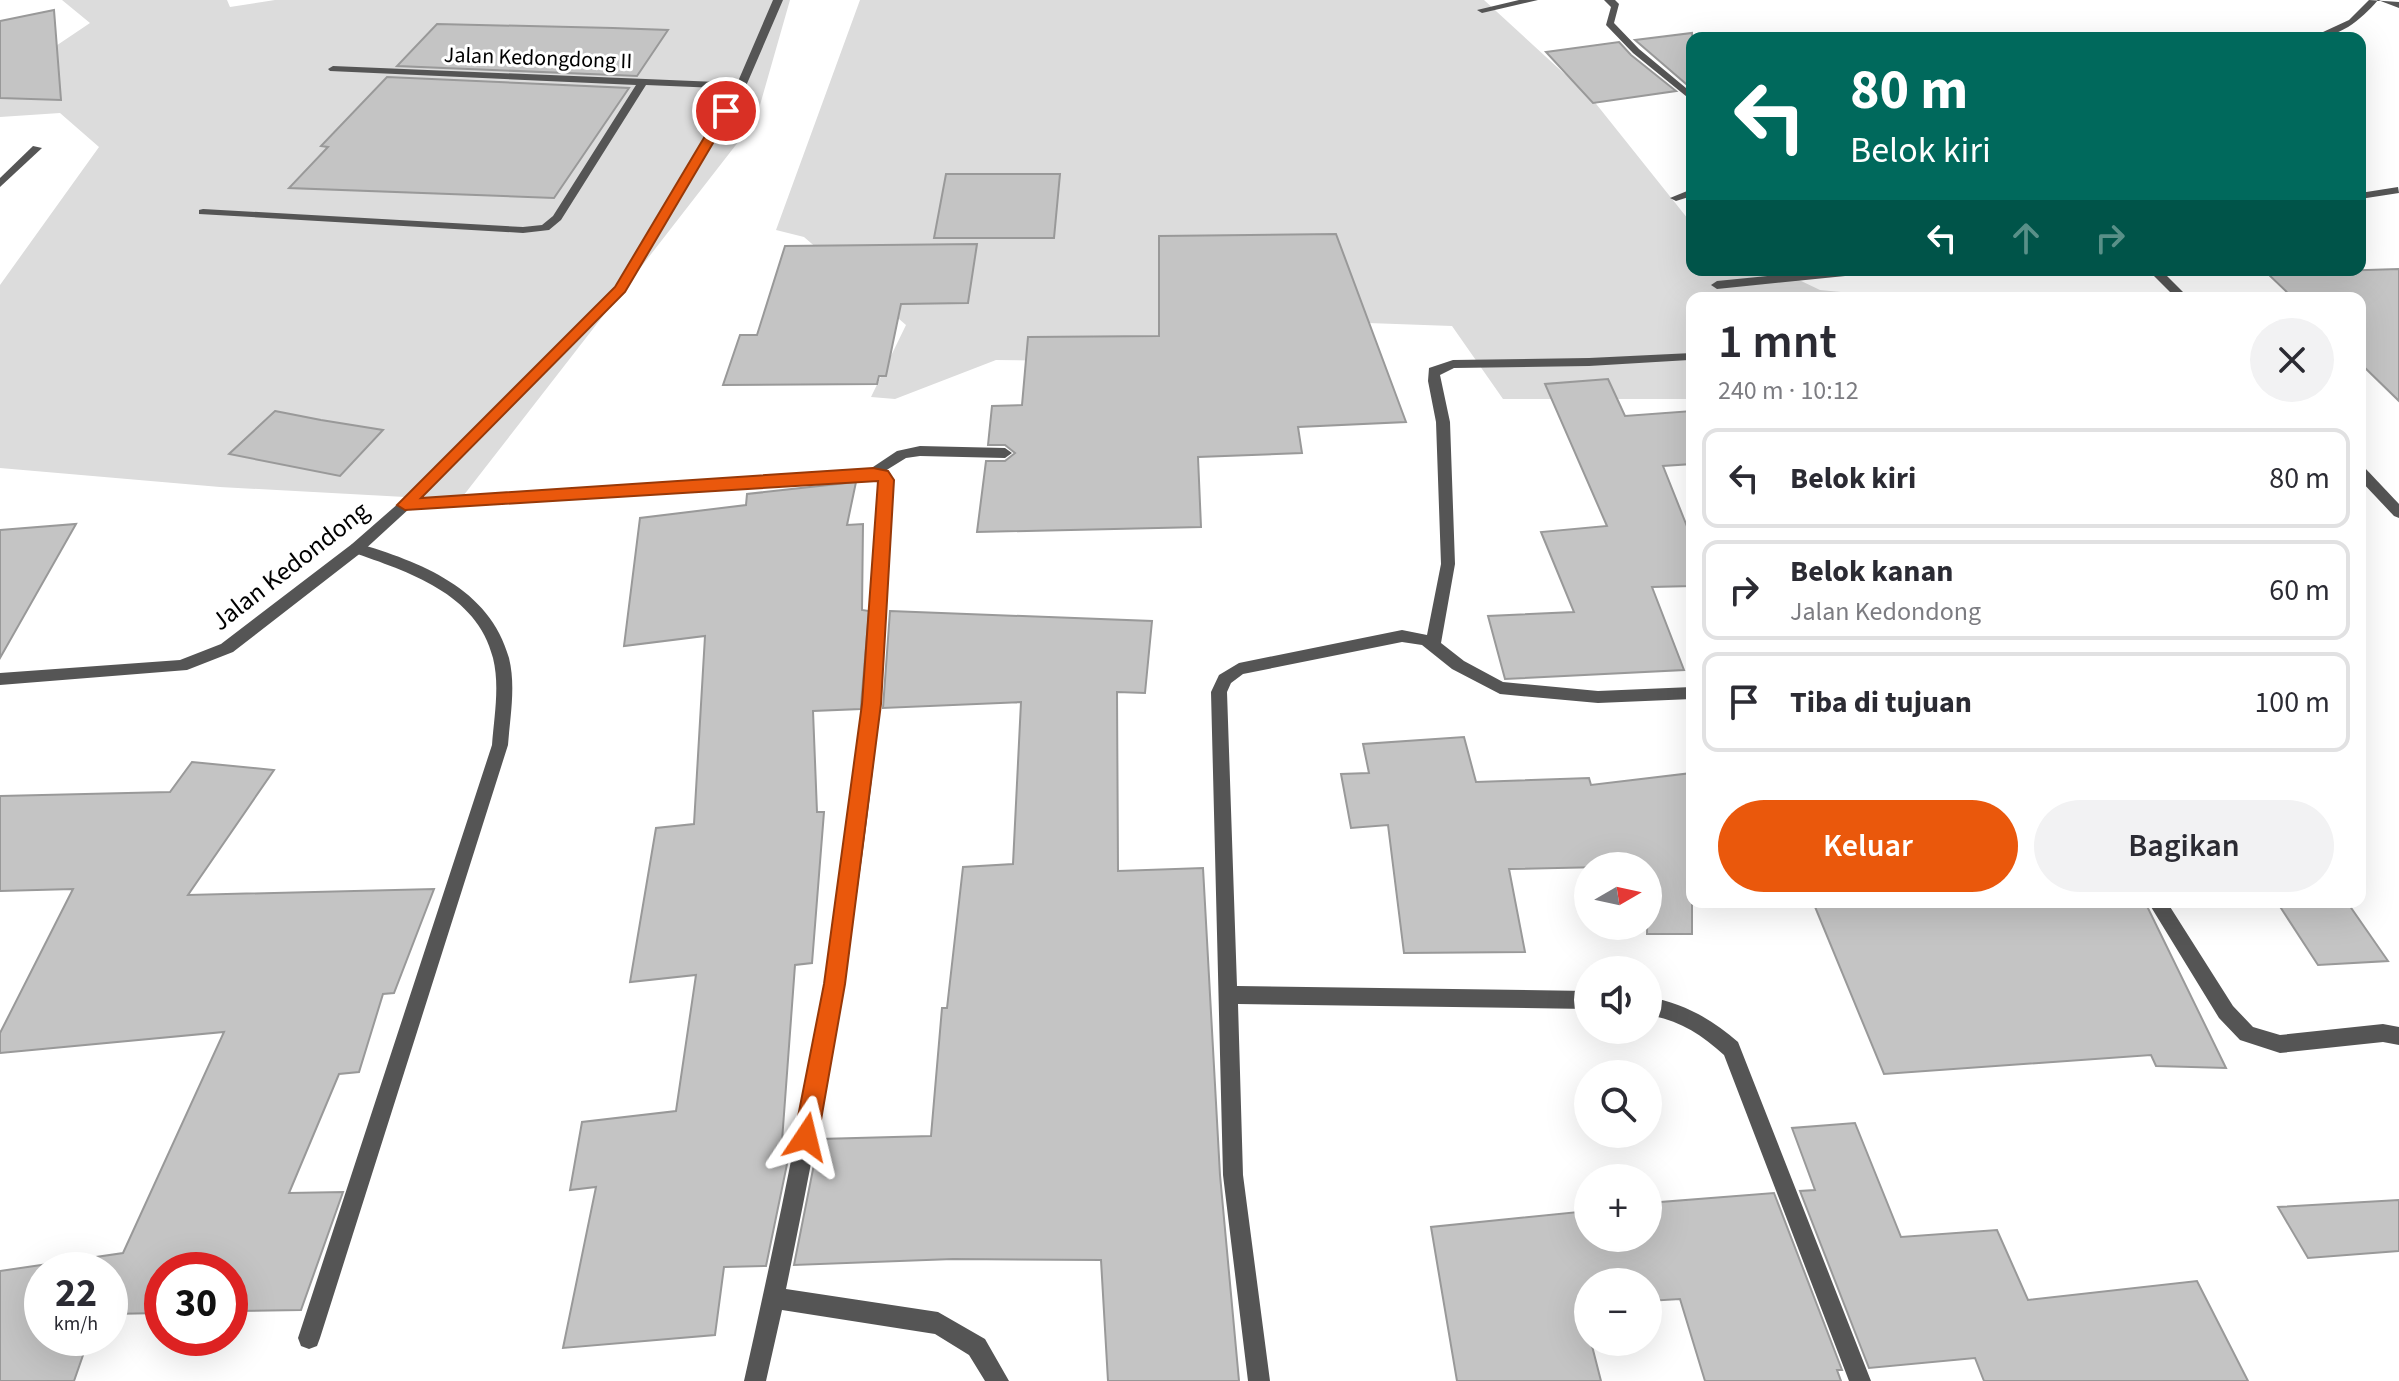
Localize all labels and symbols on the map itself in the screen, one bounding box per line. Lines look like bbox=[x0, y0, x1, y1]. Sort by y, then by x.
street label: Jalan Kedongdong II bbox=[443, 39, 633, 77]
pin bbox=[692, 77, 760, 145]
street label: Jalan Kedondong bbox=[203, 493, 377, 639]
north arrow bbox=[1574, 852, 1662, 940]
position arrow bbox=[764, 1095, 848, 1179]
speed limit sign: 30 bbox=[144, 1252, 248, 1356]

